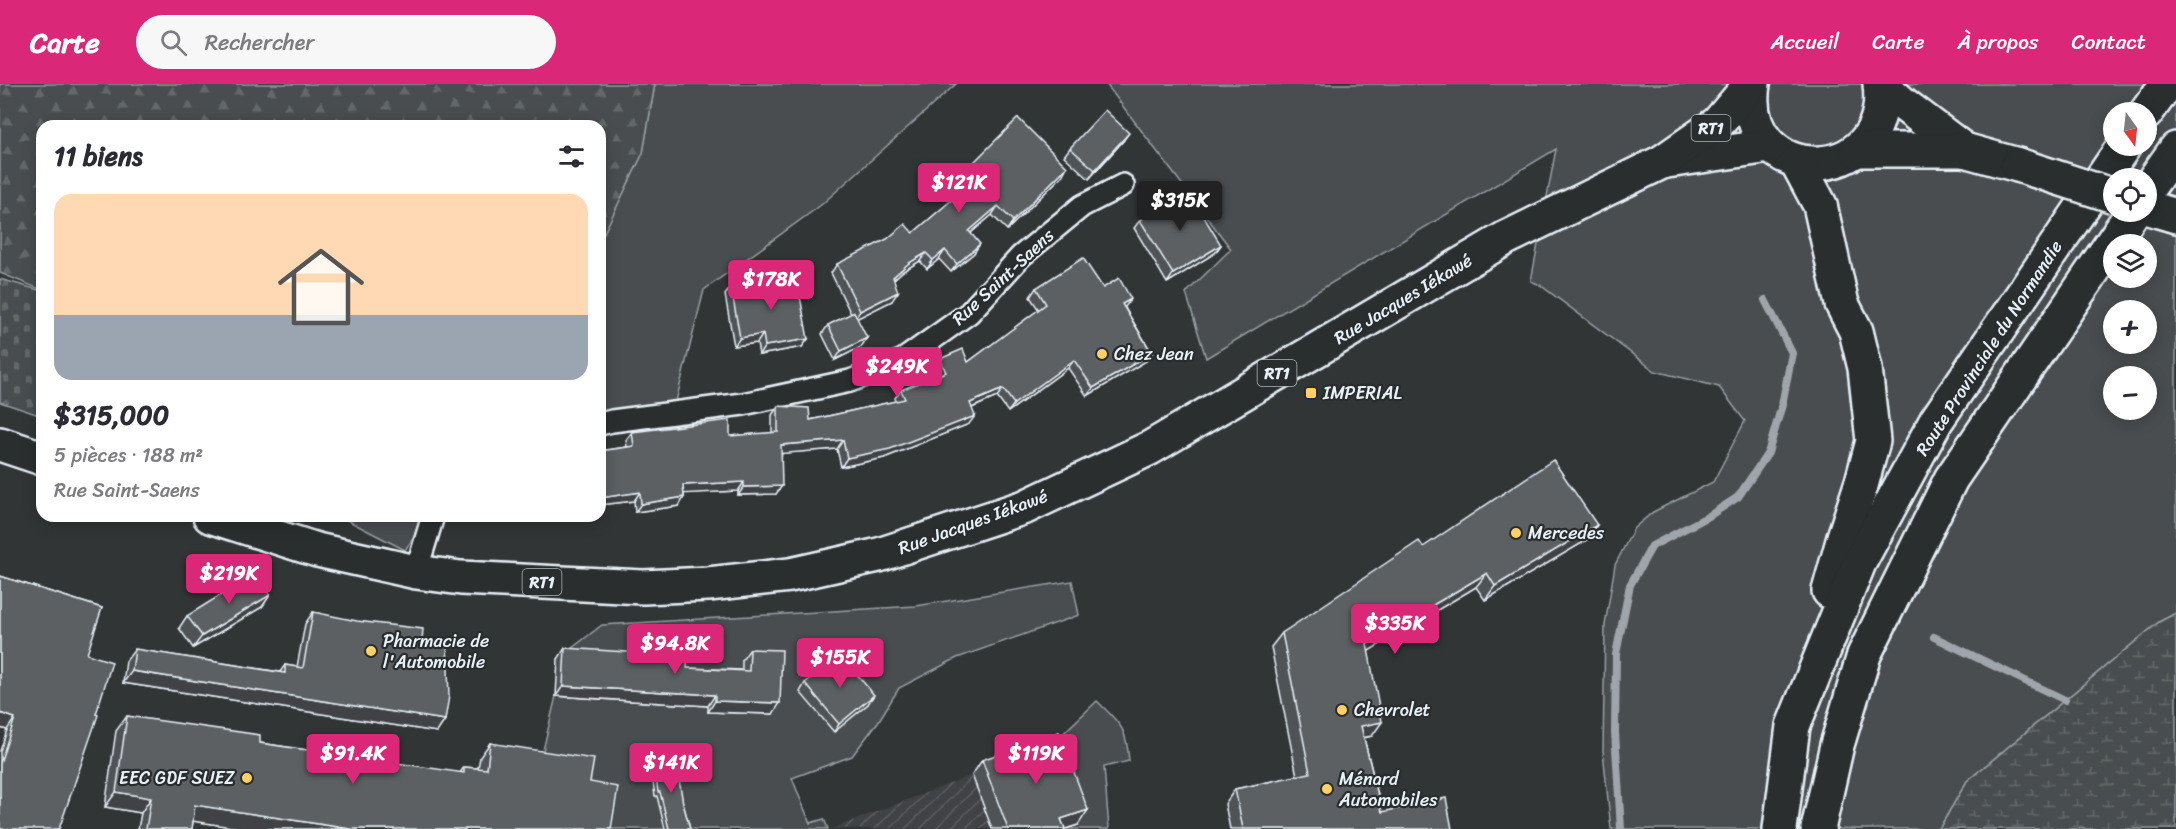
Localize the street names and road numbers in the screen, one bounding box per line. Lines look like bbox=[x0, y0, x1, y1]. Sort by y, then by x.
road number: RT1 bbox=[1692, 115, 1730, 141]
street label: Rue Saint-Saens bbox=[944, 220, 1062, 333]
street label: Route Provinciale du Normandie bbox=[1907, 234, 2071, 462]
street label: Rue Jacques Iékawé bbox=[1327, 245, 1479, 353]
road number: RT1 bbox=[1258, 360, 1296, 386]
street label: Rue Jacques Iékawé bbox=[894, 480, 1052, 564]
road number: RT1 bbox=[522, 569, 562, 595]

